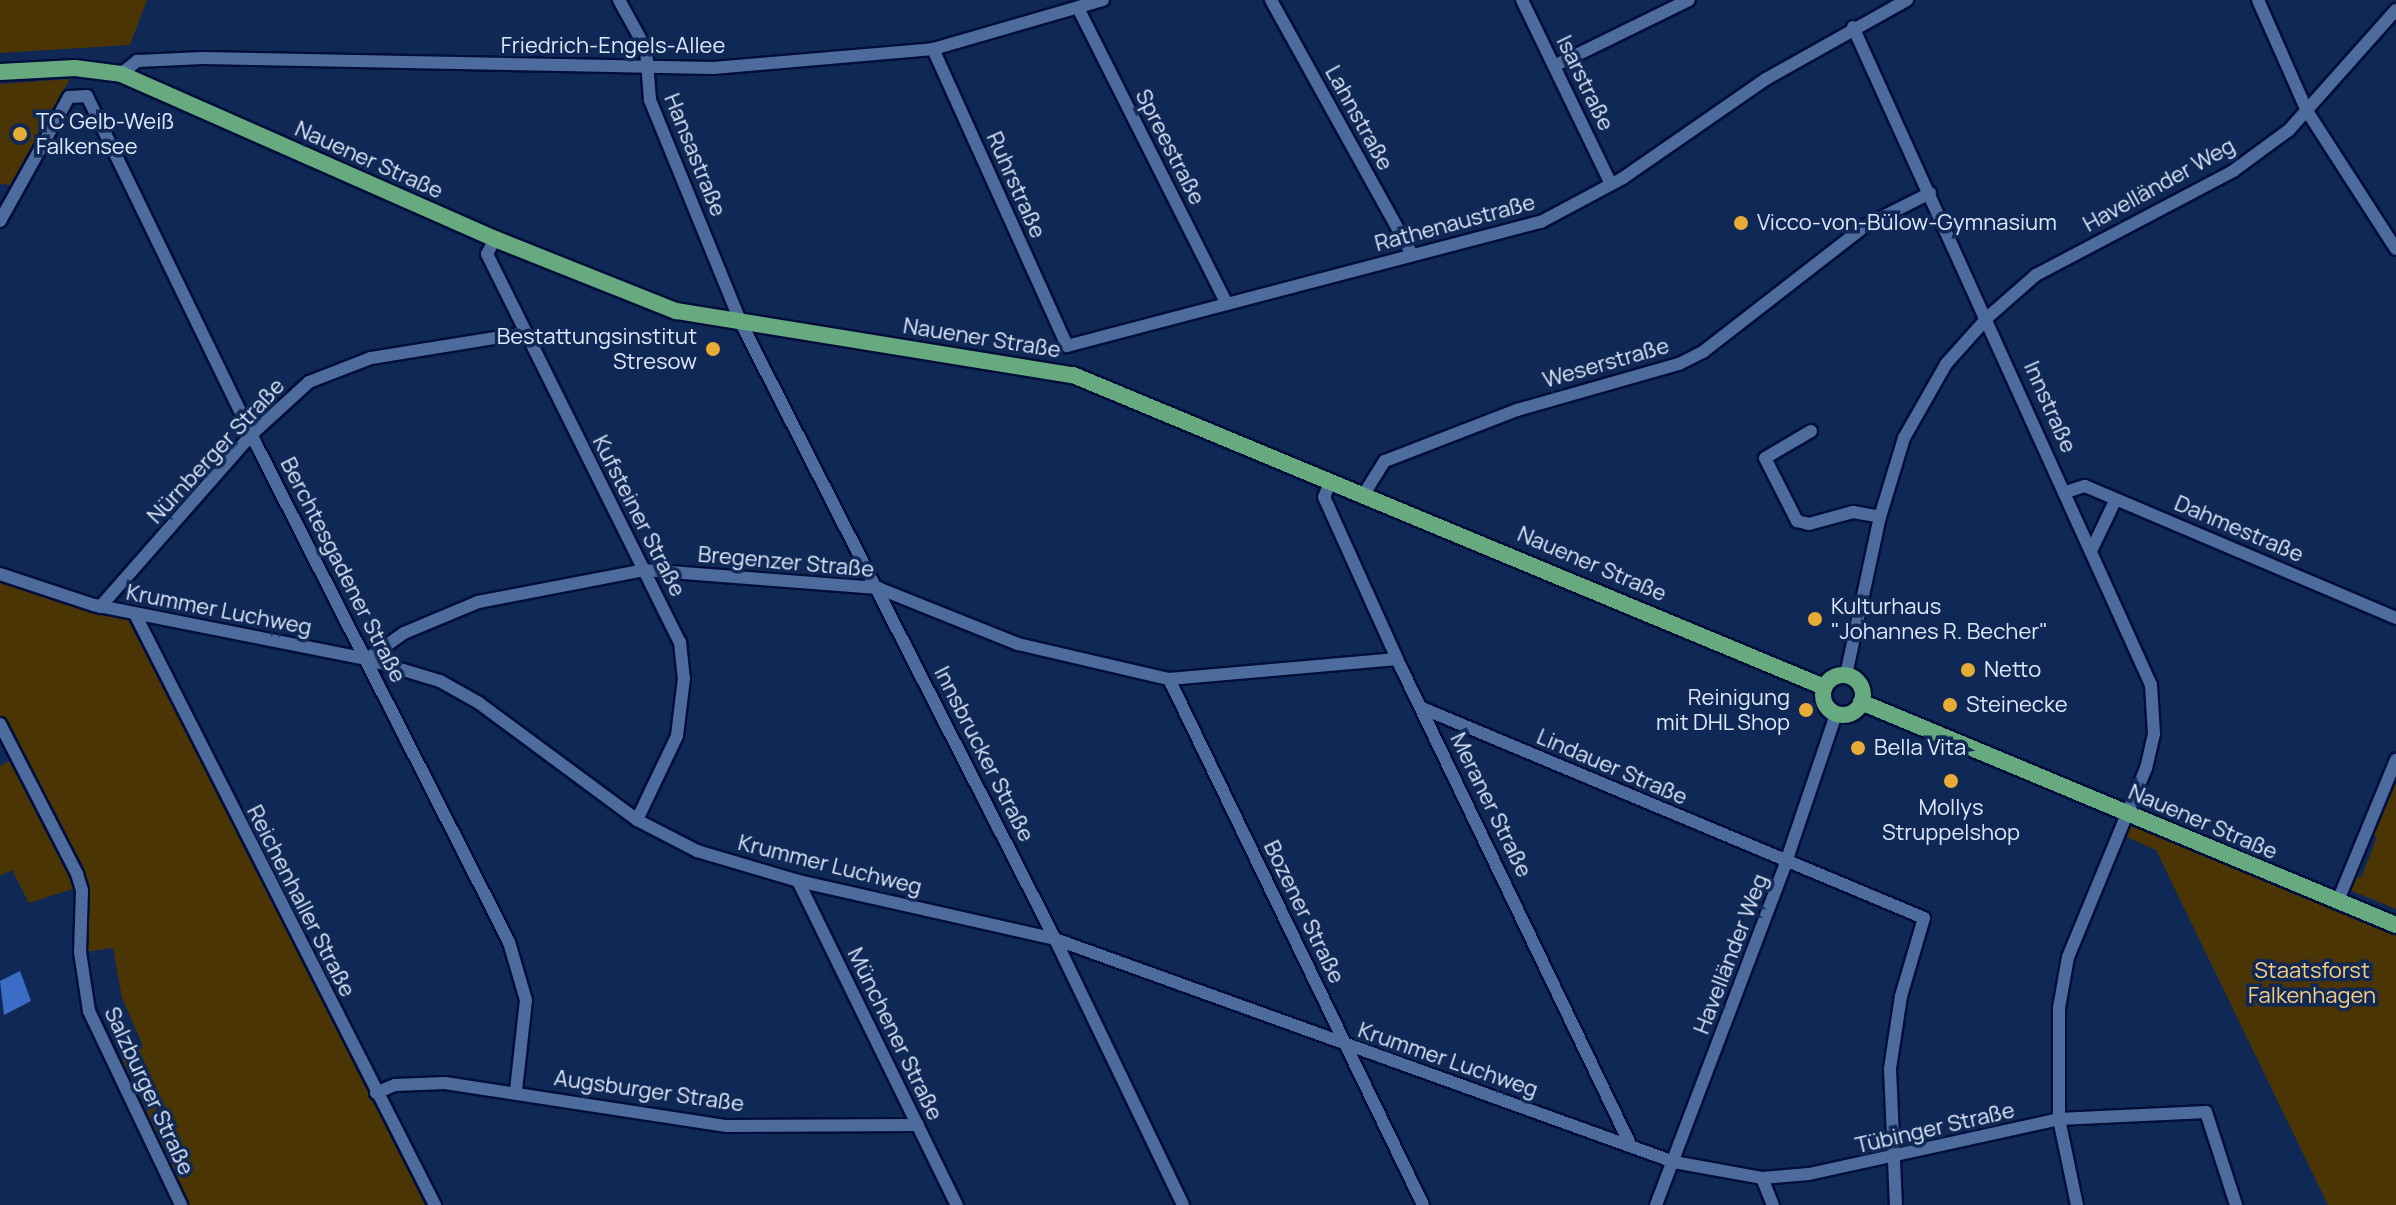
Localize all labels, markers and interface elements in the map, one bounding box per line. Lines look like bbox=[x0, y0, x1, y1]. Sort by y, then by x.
street label: Isarstraße bbox=[1551, 31, 1619, 135]
street label: Friedrich-Engels-Allee bbox=[501, 33, 725, 59]
street label: Lahnstraße bbox=[1319, 61, 1399, 175]
street label: Spreestraße bbox=[1130, 85, 1210, 209]
street label: Hansastraße bbox=[658, 90, 732, 220]
place label: TC Gelb-Weiß Falkensee bbox=[36, 108, 174, 160]
street label: Nauener Straße bbox=[291, 116, 447, 204]
marker: TC Gelb-Weiß Falkensee bbox=[11, 125, 29, 143]
street label: Ruhrstraße bbox=[981, 128, 1051, 242]
street label: Havelländer Weg bbox=[2079, 132, 2239, 238]
street label: Rathenaustraße bbox=[1372, 189, 1538, 257]
place label: Vicco-von-Bülow-Gymnasium bbox=[1757, 210, 2057, 236]
marker: Vicco-von-Bülow-Gymnasium bbox=[1732, 214, 1750, 232]
street label: Nauener Straße bbox=[901, 313, 1063, 363]
place label: Bestattungsinstitut Stresow bbox=[497, 323, 697, 374]
street label: Weserstraße bbox=[1540, 332, 1672, 394]
marker: Bestattungsinstitut Stresow bbox=[704, 340, 722, 358]
street label: Innstraße bbox=[2018, 357, 2082, 457]
street label: Nürnberger Straße bbox=[142, 373, 290, 529]
street label: Kufsteiner Straße bbox=[587, 431, 691, 601]
street label: Berchtesgadener Straße bbox=[275, 453, 411, 687]
street label: Dahmestraße bbox=[2171, 490, 2307, 568]
street label: Nauener Straße bbox=[1514, 521, 1670, 607]
street label: Bregenzer Straße bbox=[697, 541, 875, 583]
street label: Krummer Luchweg bbox=[124, 579, 314, 641]
place label: Kulturhaus "Johannes R. Becher" bbox=[1831, 593, 2048, 644]
marker: Kulturhaus "Johannes R. Becher" bbox=[1806, 610, 1824, 628]
place label: Netto bbox=[1984, 657, 2041, 683]
marker: Netto bbox=[1959, 661, 1977, 679]
street label: Innsbrucker Straße bbox=[928, 662, 1040, 846]
place label: Reinigung mit DHL Shop bbox=[1655, 684, 1790, 736]
place label: Steinecke bbox=[1966, 692, 2068, 718]
marker: Steinecke bbox=[1941, 696, 1959, 714]
marker: Reinigung mit DHL Shop bbox=[1797, 701, 1815, 719]
street label: Lindauer Straße bbox=[1533, 723, 1691, 811]
street label: Meraner Straße bbox=[1445, 728, 1537, 882]
place label: Bella Vita bbox=[1874, 735, 1966, 761]
marker: Bella Vita bbox=[1849, 739, 1867, 757]
marker: Mollys Struppelshop bbox=[1942, 772, 1960, 790]
street label: Nauener Straße bbox=[2125, 779, 2281, 865]
place label: Mollys Struppelshop bbox=[1882, 794, 2020, 846]
street label: Reichenhaller Straße bbox=[241, 801, 361, 1001]
street label: Krummer Luchweg bbox=[735, 829, 925, 901]
street label: Bozener Straße bbox=[1258, 836, 1350, 988]
street label: Havelländer Weg bbox=[1688, 870, 1774, 1038]
street label: Münchener Straße bbox=[842, 943, 948, 1125]
park label: Staatsforst Falkenhagen bbox=[2248, 957, 2376, 1008]
street label: Salzburger Straße bbox=[98, 1003, 200, 1179]
street label: Krummer Luchweg bbox=[1355, 1017, 1541, 1103]
street label: Augsburger Straße bbox=[552, 1065, 746, 1117]
street label: Tübinger Straße bbox=[1853, 1097, 2017, 1159]

